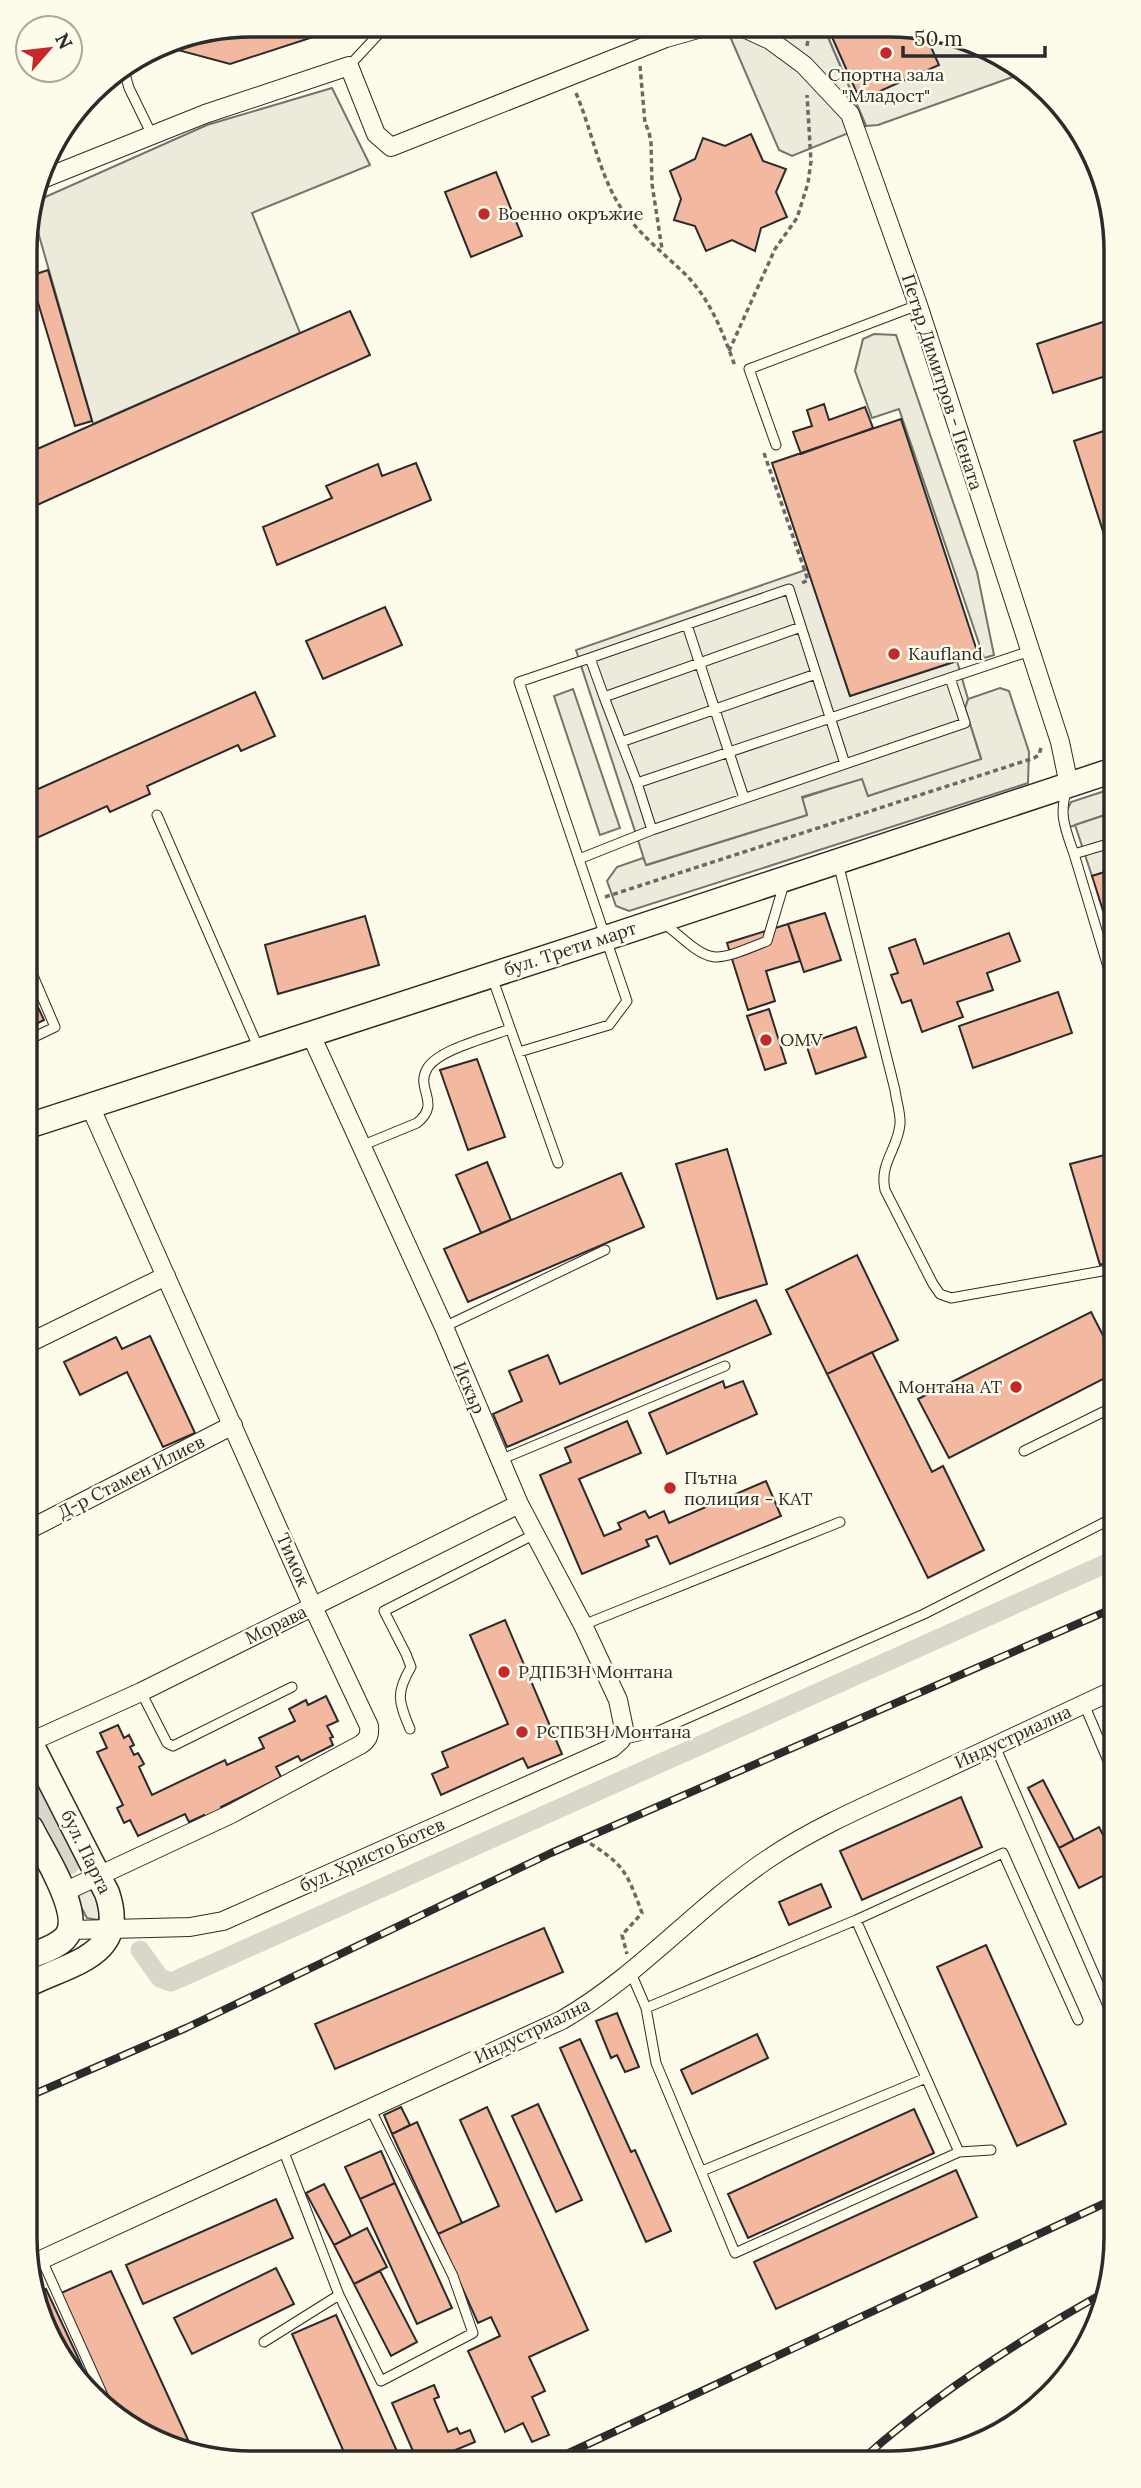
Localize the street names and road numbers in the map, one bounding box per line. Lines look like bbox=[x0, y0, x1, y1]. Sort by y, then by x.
street label: Петър Димитров - Пената bbox=[897, 271, 988, 493]
street label: бул. Трети март bbox=[501, 916, 639, 981]
street label: Искър bbox=[448, 1358, 491, 1417]
street label: Д-р Стамен Илиев bbox=[53, 1430, 208, 1524]
street label: Тимок bbox=[272, 1530, 315, 1590]
street label: Морава bbox=[241, 1600, 310, 1649]
street label: Индустриална bbox=[951, 1699, 1075, 1774]
street label: бул. Парта bbox=[56, 1806, 117, 1898]
street label: бул. Христо Ботев bbox=[296, 1812, 448, 1897]
street label: Индустриална bbox=[470, 1993, 594, 2069]

